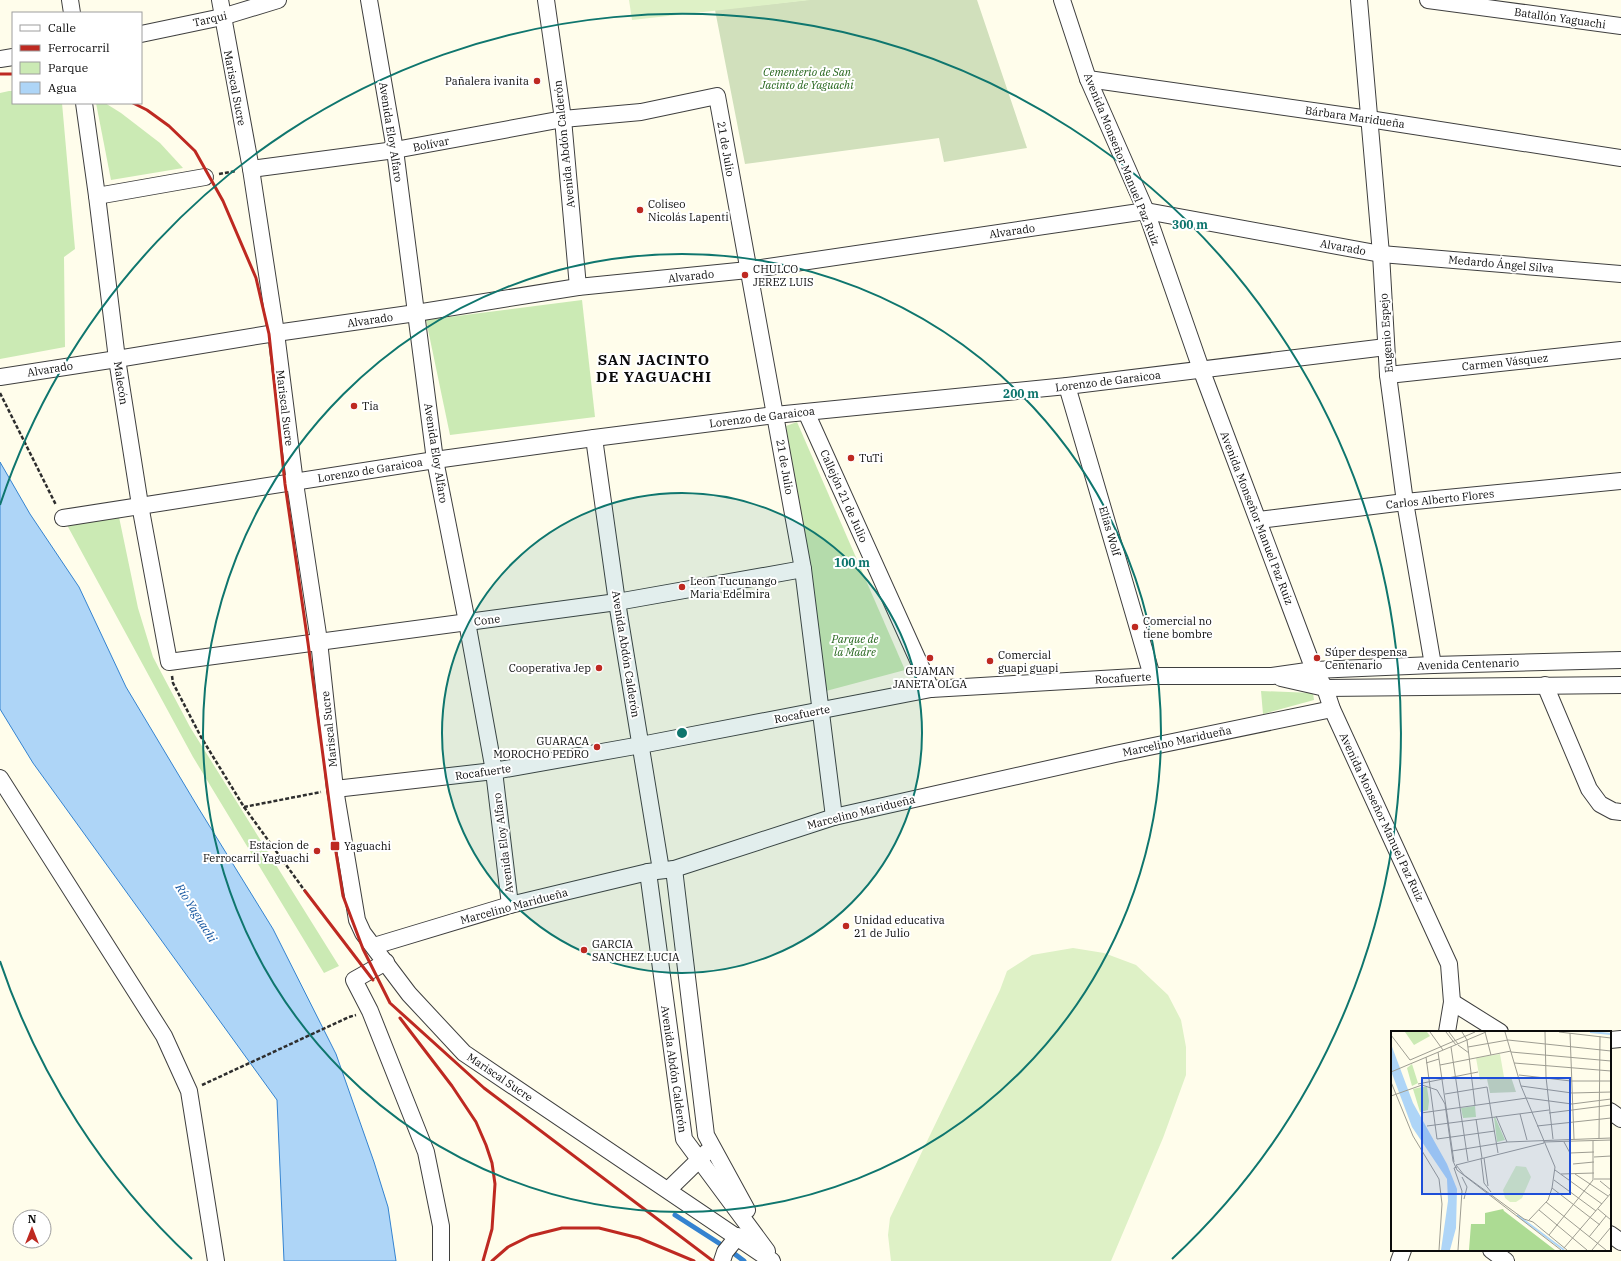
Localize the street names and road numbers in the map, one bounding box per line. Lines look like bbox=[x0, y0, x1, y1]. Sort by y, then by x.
street label: Batallón Yaguachi bbox=[1513, 5, 1607, 31]
street label: Tarqui bbox=[192, 8, 229, 30]
street label: Mariscal Sucre bbox=[221, 49, 249, 127]
street label: Avenida Monseñor Manuel Paz Ruiz bbox=[1081, 71, 1163, 248]
street label: Avenida Abdón Calderón bbox=[550, 79, 578, 209]
street label: Avenida Eloy Alfaro bbox=[376, 81, 406, 183]
street label: Bárbara Maridueña bbox=[1304, 103, 1406, 131]
street label: 21 de Julio bbox=[714, 120, 738, 178]
street label: Bolívar bbox=[412, 134, 451, 154]
street label: Alvarado bbox=[988, 221, 1036, 241]
street label: Alvarado bbox=[1319, 236, 1367, 258]
street label: Medardo Ángel Silva bbox=[1448, 252, 1554, 276]
street label: Alvarado bbox=[667, 267, 715, 285]
street label: Eugenio Espejo bbox=[1376, 293, 1396, 373]
street label: Alvarado bbox=[346, 310, 394, 330]
street label: Carmen Vásquez bbox=[1461, 350, 1549, 373]
street label: Alvarado bbox=[26, 358, 74, 380]
street label: Malecón bbox=[111, 360, 131, 406]
street label: Lorenzo de Garaicoa bbox=[1054, 368, 1162, 394]
street label: Mariscal Sucre bbox=[273, 369, 297, 447]
street label: Avenida Eloy Alfaro bbox=[421, 402, 451, 504]
street label: Lorenzo de Garaicoa bbox=[708, 404, 816, 430]
street label: Avenida Monseñor Manuel Paz Ruiz bbox=[1217, 429, 1297, 607]
street label: 21 de Julio bbox=[773, 438, 797, 496]
street label: Callejón 21 de Julio bbox=[817, 447, 871, 545]
street label: Lorenzo de Garaicoa bbox=[316, 455, 424, 485]
street label: Carlos Alberto Flores bbox=[1385, 486, 1495, 512]
street label: Elias Wolf bbox=[1096, 504, 1124, 559]
street label: Avenida Abdón Calderón bbox=[609, 589, 643, 719]
street label: Cone bbox=[473, 611, 501, 629]
street label: Avenida Centenario bbox=[1417, 655, 1519, 673]
street label: Rocafuerte bbox=[1094, 670, 1152, 686]
street label: Mariscal Sucre bbox=[318, 690, 340, 768]
street label: Rocafuerte bbox=[773, 702, 831, 726]
street label: Marcelino Maridueña bbox=[1121, 723, 1233, 759]
street label: Avenida Monseñor Manuel Paz Ruiz bbox=[1337, 730, 1428, 904]
street label: Rocafuerte bbox=[454, 761, 512, 783]
street label: Avenida Eloy Alfaro bbox=[490, 792, 516, 894]
street label: Marcelino Maridueña bbox=[806, 792, 916, 832]
street label: Marcelino Maridueña bbox=[459, 885, 569, 927]
street label: Avenida Abdón Calderón bbox=[658, 1004, 690, 1134]
street label: Mariscal Sucre bbox=[464, 1050, 536, 1104]

